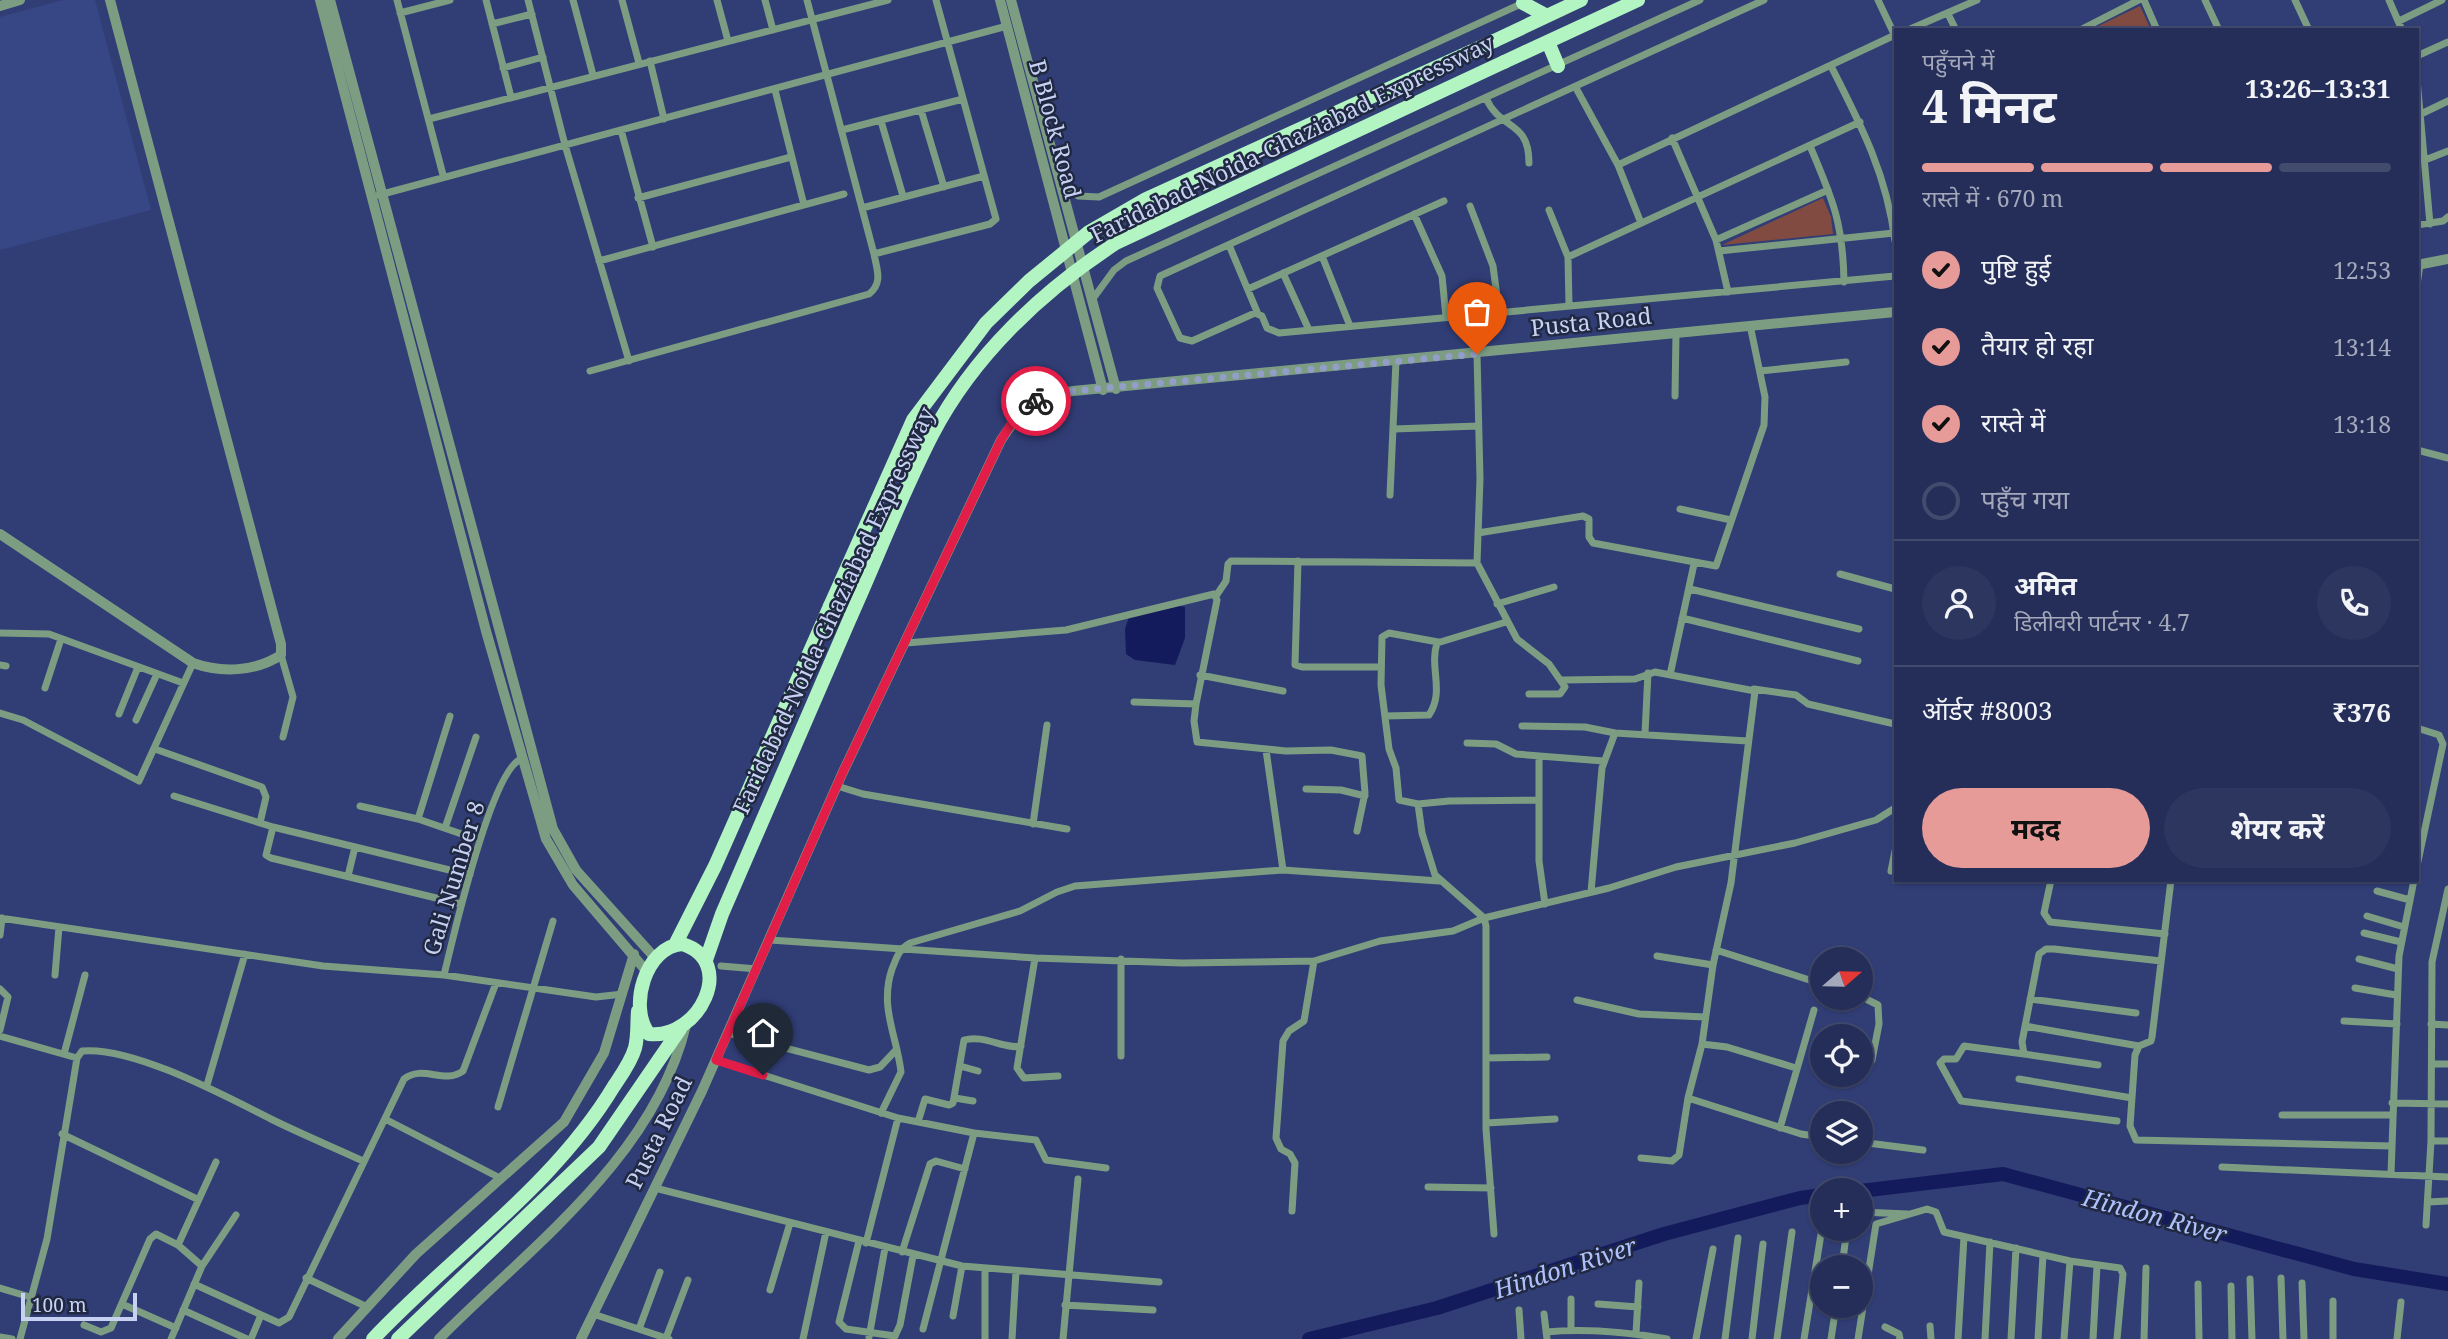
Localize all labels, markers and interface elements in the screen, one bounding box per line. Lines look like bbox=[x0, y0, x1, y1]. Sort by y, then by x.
street label: Faridabad-Noida-Ghaziabad Expressway bbox=[1085, 26, 1499, 250]
text: पहुँचने में bbox=[1922, 45, 1994, 77]
street label: B Block Road bbox=[1022, 56, 1090, 202]
text: 13:26–13:31 bbox=[2245, 70, 2391, 106]
text: 4 मिनट bbox=[1922, 74, 2057, 136]
text: रास्ते में · 670 m bbox=[1922, 182, 2063, 214]
text: पुष्टि हुई bbox=[1981, 250, 2051, 286]
icon: check bbox=[1922, 251, 1960, 289]
text: 12:53 bbox=[2333, 254, 2391, 286]
pin bbox=[1447, 282, 1507, 354]
icon: bag bbox=[1458, 293, 1496, 331]
street label: Pusta Road bbox=[1529, 299, 1653, 343]
text: तैयार हो रहा bbox=[1981, 327, 2094, 363]
icon: check bbox=[1922, 328, 1960, 366]
text: 13:14 bbox=[2333, 331, 2391, 363]
courier bbox=[1001, 366, 1071, 436]
icon: bike bbox=[1017, 382, 1055, 420]
street label: Faridabad-Noida-Ghaziabad Expressway bbox=[724, 401, 942, 819]
text: रास्ते में bbox=[1981, 404, 2046, 440]
icon: check bbox=[1922, 405, 1960, 443]
text: 13:18 bbox=[2333, 408, 2391, 440]
text: पहुँच गया bbox=[1981, 481, 2069, 517]
button: person bbox=[1922, 566, 1996, 640]
button: phone bbox=[2317, 566, 2391, 640]
text: अमित bbox=[2014, 567, 2077, 603]
text: डिलीवरी पार्टनर · 4.7 bbox=[2014, 606, 2190, 638]
text: ऑर्डर #8003 bbox=[1922, 692, 2053, 728]
text: ₹376 bbox=[2332, 694, 2391, 730]
button: मदद bbox=[1922, 788, 2150, 868]
button: शेयर करें bbox=[2164, 788, 2391, 868]
street label: Gali Number 8 bbox=[414, 797, 492, 959]
north arrow bbox=[1810, 947, 1872, 1010]
map controls bbox=[1810, 947, 1873, 1318]
pin bbox=[733, 1003, 793, 1075]
icon: home bbox=[744, 1014, 782, 1052]
button: locate bbox=[1810, 1024, 1873, 1087]
street label: Pusta Road bbox=[617, 1070, 699, 1194]
button: layers bbox=[1810, 1101, 1873, 1164]
button: + bbox=[1810, 1178, 1873, 1241]
water label: Hindon River bbox=[2078, 1180, 2232, 1250]
water label: Hindon River bbox=[1488, 1228, 1641, 1306]
button: − bbox=[1810, 1255, 1873, 1318]
scale bar bbox=[21, 1290, 136, 1322]
text: 100 m bbox=[32, 1292, 87, 1318]

